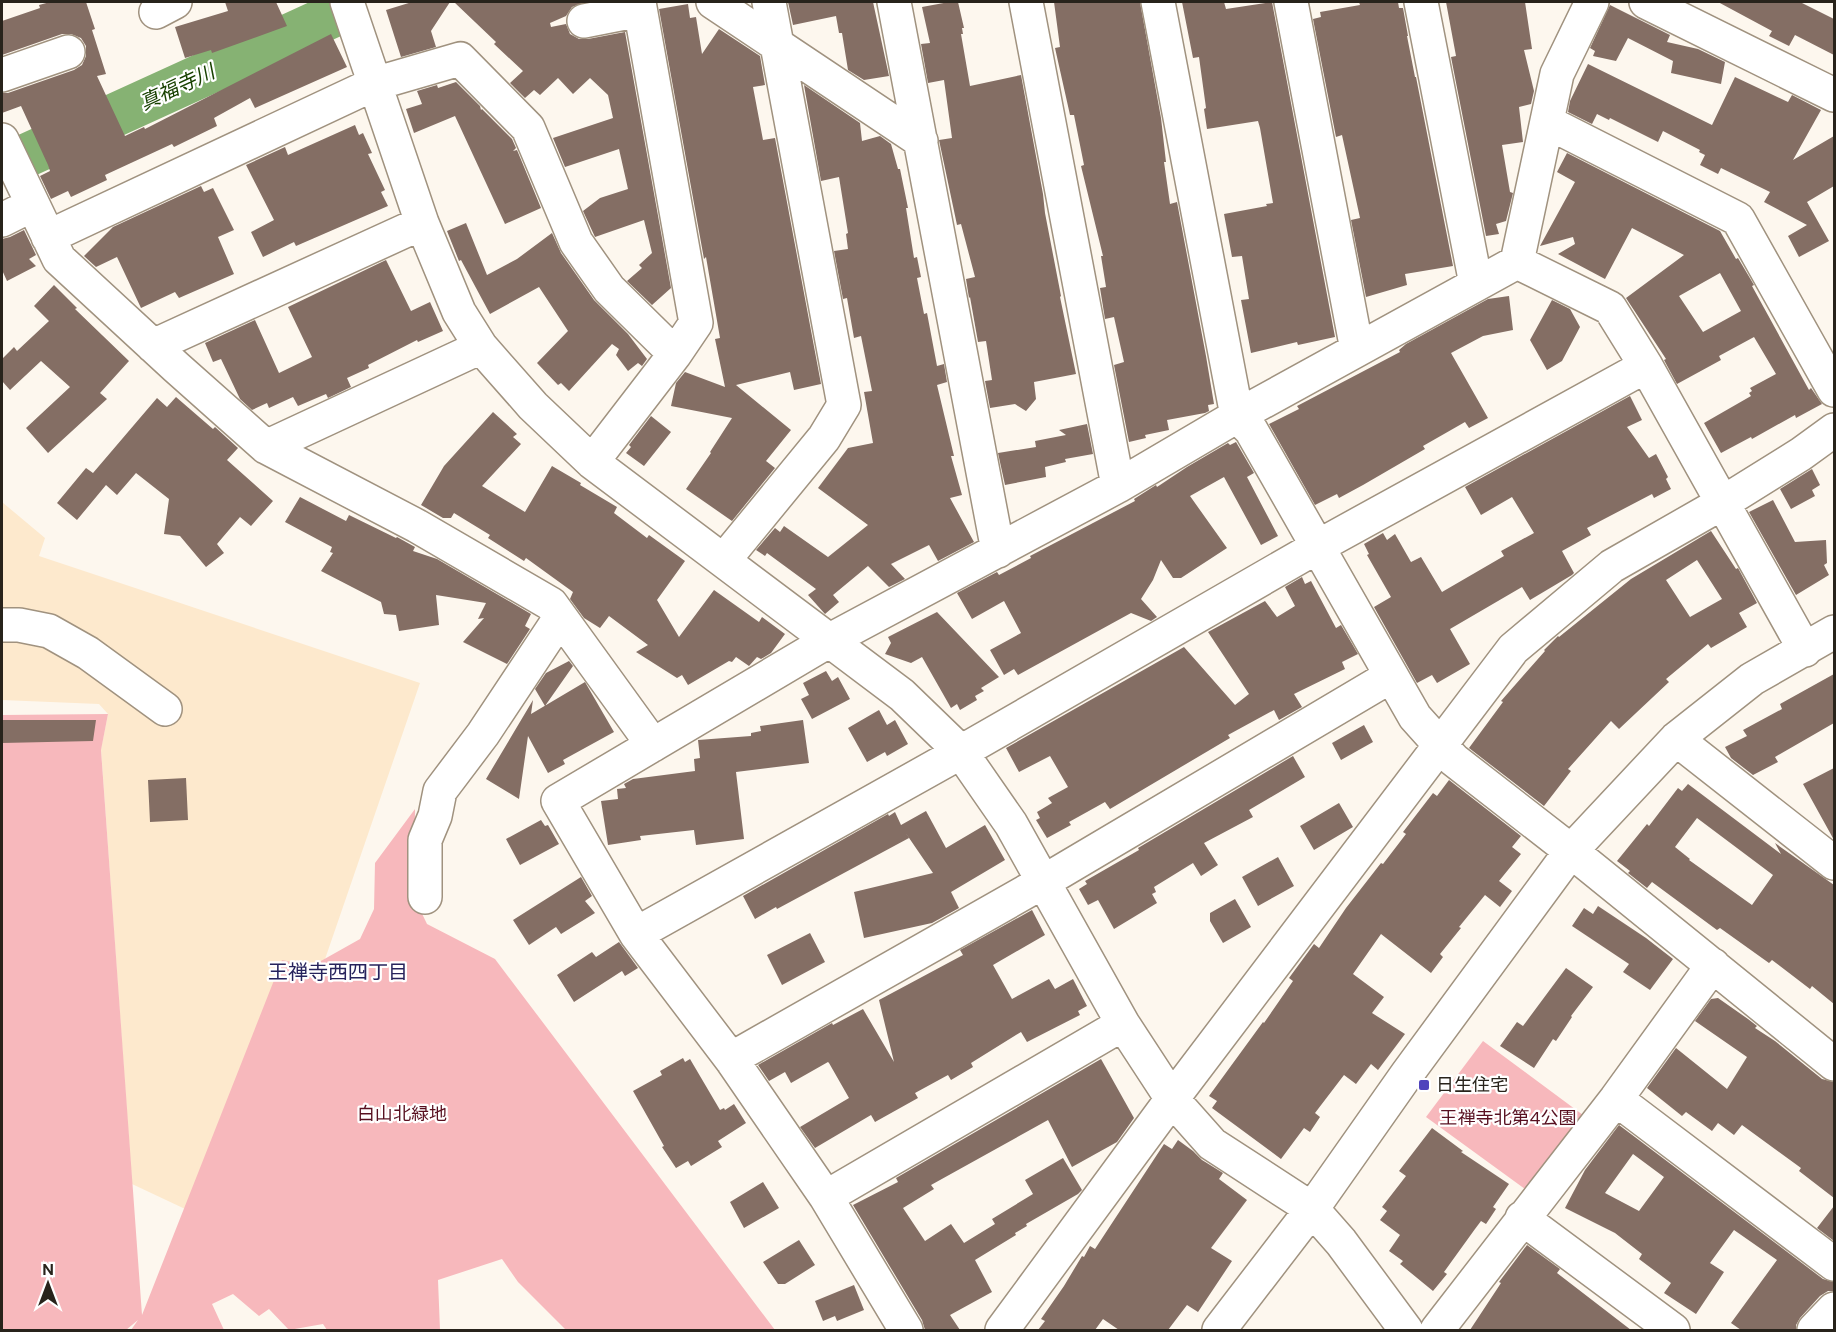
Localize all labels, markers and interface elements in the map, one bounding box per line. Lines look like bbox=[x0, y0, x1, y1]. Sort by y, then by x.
water label: 真福寺川 bbox=[135, 57, 221, 116]
district label: 王禅寺西四丁目 bbox=[268, 959, 408, 985]
place label: 日生住宅 bbox=[1436, 1073, 1508, 1097]
marker: 日生住宅 bbox=[1417, 1078, 1431, 1092]
park label: 白山北緑地 bbox=[357, 1102, 447, 1126]
park label: 王禅寺北第4公園 bbox=[1440, 1106, 1576, 1130]
north arrow bbox=[18, 1254, 78, 1314]
text: N bbox=[42, 1259, 54, 1280]

